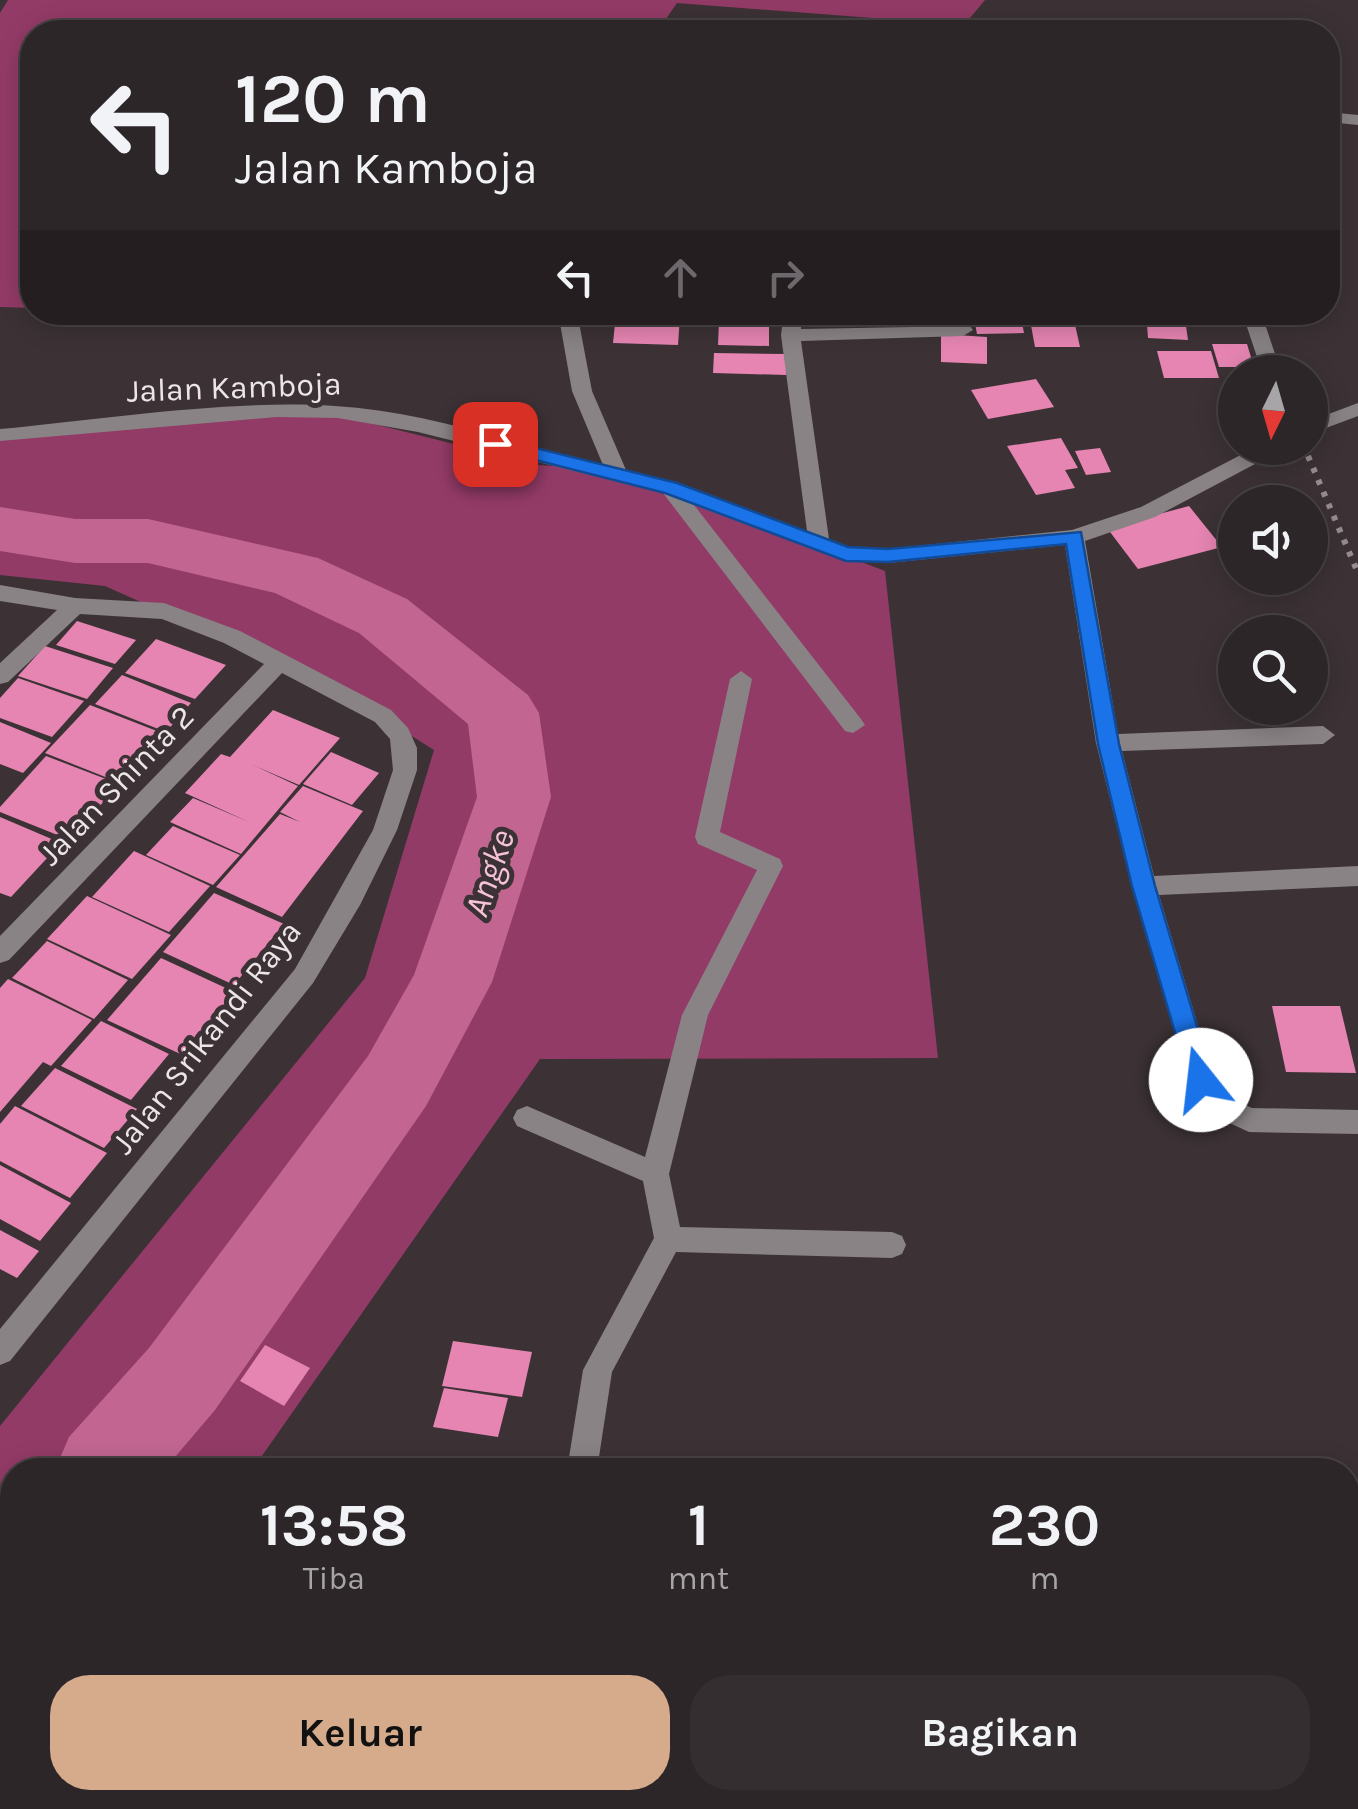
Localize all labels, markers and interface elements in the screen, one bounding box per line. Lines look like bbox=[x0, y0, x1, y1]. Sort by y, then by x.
text: 120 m bbox=[235, 58, 431, 140]
icon: left bbox=[70, 60, 200, 190]
text: Jalan Kamboja bbox=[235, 142, 538, 194]
icon: left bbox=[548, 250, 603, 305]
icon: ahead bbox=[653, 250, 708, 305]
icon: right bbox=[758, 250, 813, 305]
north arrow bbox=[1218, 355, 1328, 465]
map controls bbox=[1218, 355, 1328, 725]
street label: Jalan Kamboja bbox=[126, 365, 342, 410]
pin bbox=[453, 402, 538, 487]
icon: arrive bbox=[468, 417, 523, 472]
button: sound bbox=[1218, 485, 1328, 595]
button: search bbox=[1218, 615, 1328, 725]
street label: Jalan Shinta 2 bbox=[31, 698, 202, 873]
water label: Angke bbox=[456, 824, 523, 922]
street label: Jalan Srikandi Raya bbox=[104, 914, 309, 1161]
position arrow bbox=[1149, 1028, 1253, 1132]
text: 13:58 bbox=[260, 1490, 408, 1560]
text: 1 bbox=[688, 1490, 709, 1560]
text: 230 bbox=[989, 1490, 1100, 1560]
text: Tiba bbox=[303, 1560, 365, 1597]
text: mnt bbox=[668, 1560, 729, 1597]
text: m bbox=[1030, 1560, 1060, 1597]
button: Keluar bbox=[50, 1675, 670, 1790]
button: Bagikan bbox=[690, 1675, 1310, 1790]

